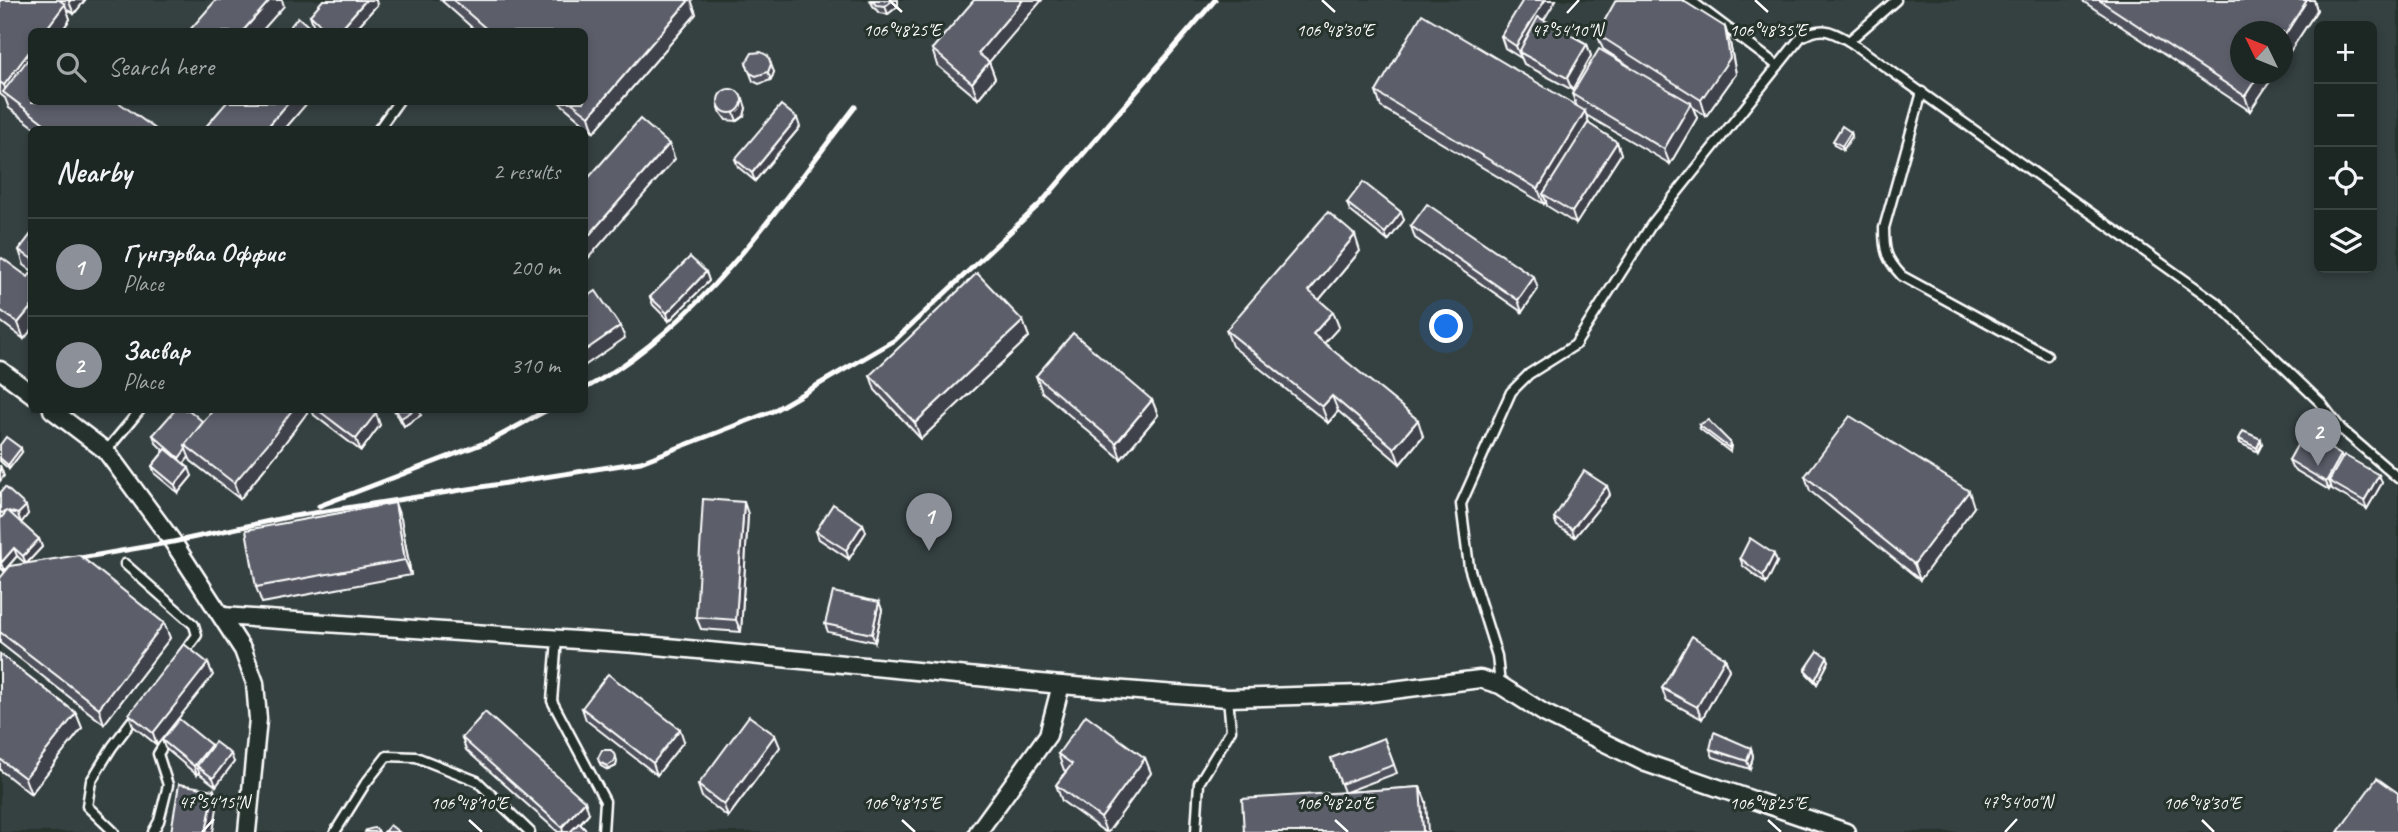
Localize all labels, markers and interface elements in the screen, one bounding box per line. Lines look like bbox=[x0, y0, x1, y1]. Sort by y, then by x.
text: 106°48'25"E bbox=[863, 19, 943, 41]
text: 106°48'30"E bbox=[1296, 19, 1376, 41]
text: 47°54'10"N bbox=[1532, 19, 1606, 41]
text: 106°48'35"E bbox=[1729, 19, 1809, 41]
north arrow bbox=[2230, 21, 2293, 84]
map controls bbox=[2314, 21, 2377, 273]
button: + bbox=[2314, 21, 2377, 84]
search box bbox=[28, 28, 588, 105]
icon: search bbox=[52, 48, 90, 86]
text: Search here bbox=[108, 50, 214, 83]
button: − bbox=[2314, 84, 2377, 147]
button: locate bbox=[2314, 147, 2377, 210]
text: Nearby bbox=[56, 153, 132, 191]
text: 2 results bbox=[493, 157, 560, 186]
button: layers bbox=[2314, 210, 2377, 273]
text: Гүнгэрваа Оффис bbox=[123, 236, 285, 269]
text: 1 bbox=[74, 253, 84, 282]
text: 200 m bbox=[511, 253, 560, 282]
text: Place bbox=[123, 269, 163, 298]
your location bbox=[1429, 309, 1463, 343]
text: Засвар bbox=[123, 334, 190, 367]
text: 2 bbox=[74, 351, 84, 380]
text: 310 m bbox=[511, 351, 560, 380]
text: Place bbox=[123, 367, 163, 396]
pin: 2 bbox=[2295, 408, 2341, 466]
pin: 1 bbox=[906, 493, 952, 551]
text: 47°54'15"N bbox=[179, 791, 253, 813]
text: 47°54'00"N bbox=[1982, 791, 2056, 813]
text: 106°48'10"E bbox=[430, 792, 510, 814]
text: 106°48'15"E bbox=[863, 792, 943, 814]
text: 106°48'20"E bbox=[1296, 792, 1376, 814]
text: 106°48'25"E bbox=[1729, 792, 1809, 814]
text: 106°48'30"E bbox=[2163, 792, 2243, 814]

